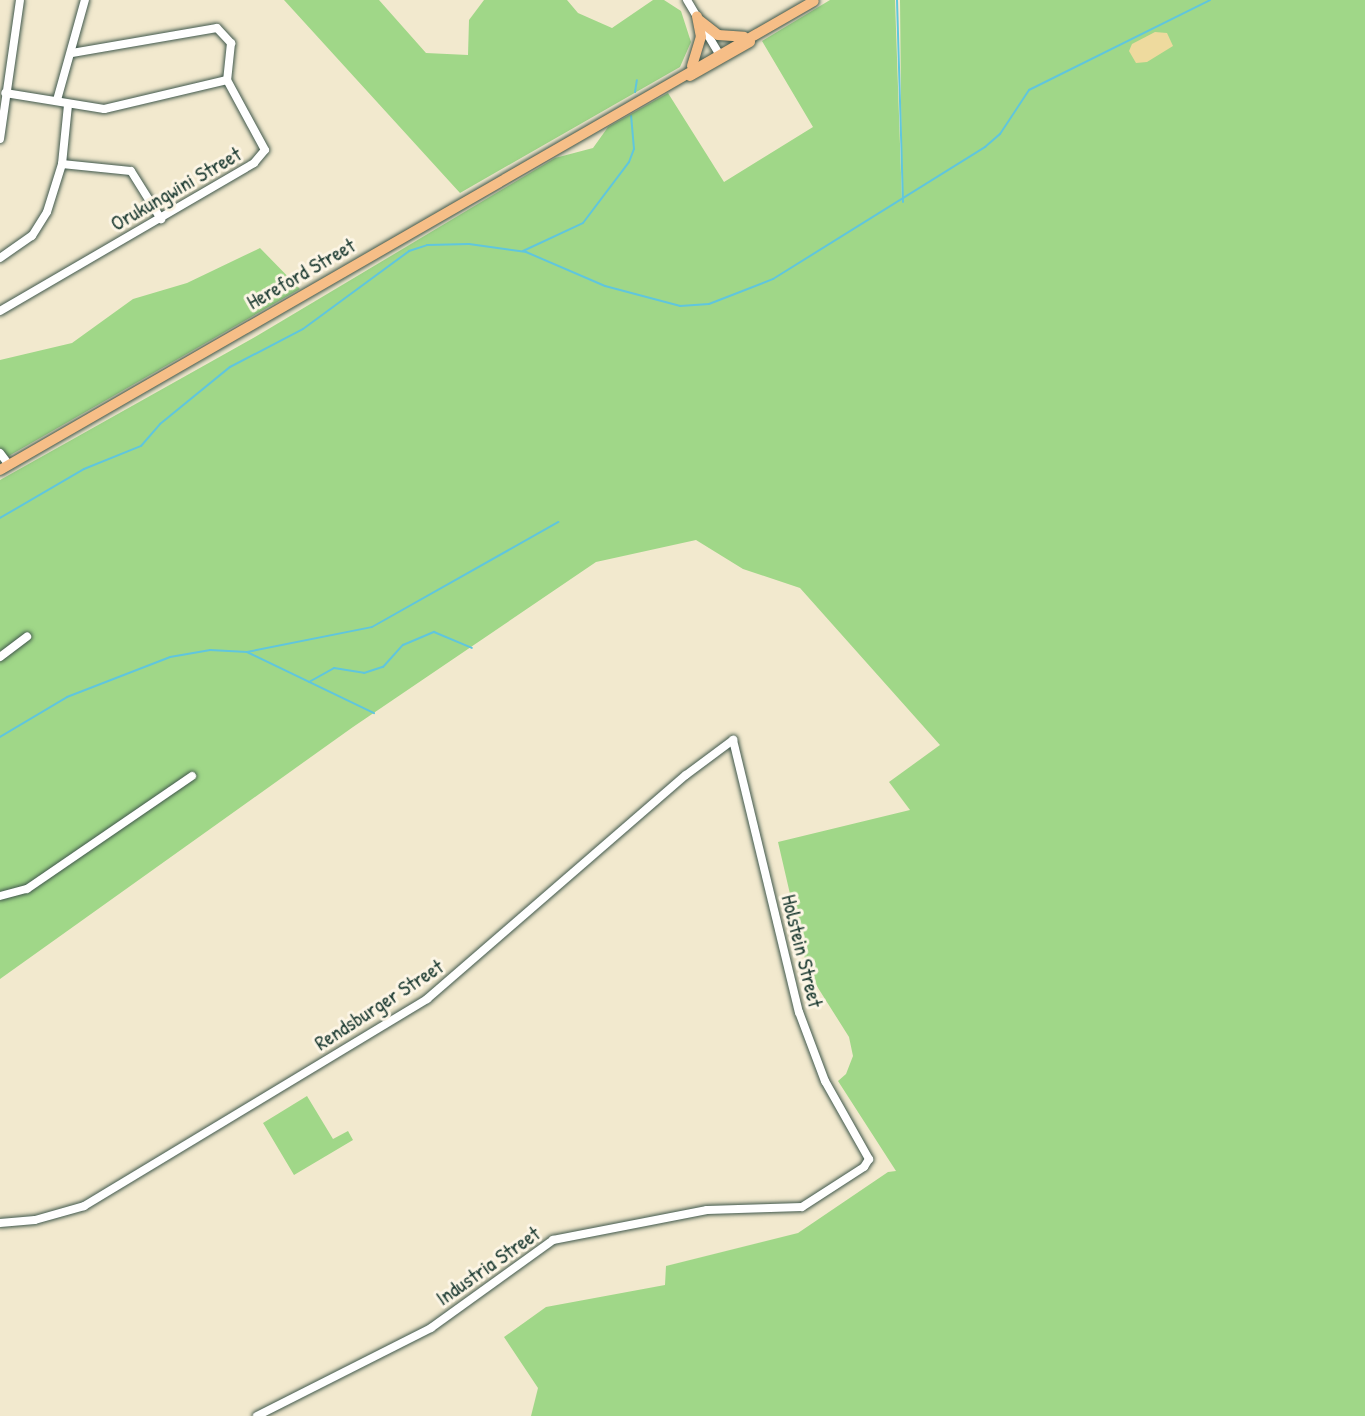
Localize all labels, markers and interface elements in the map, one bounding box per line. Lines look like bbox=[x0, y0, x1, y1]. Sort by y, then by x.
street label: Orukungwini Street bbox=[106, 141, 246, 237]
street label: Hereford Street bbox=[242, 233, 360, 315]
street label: Holstein Street bbox=[776, 892, 828, 1010]
street label: Rendsburger Street bbox=[310, 954, 448, 1056]
street label: Industria Street bbox=[431, 1221, 545, 1311]

